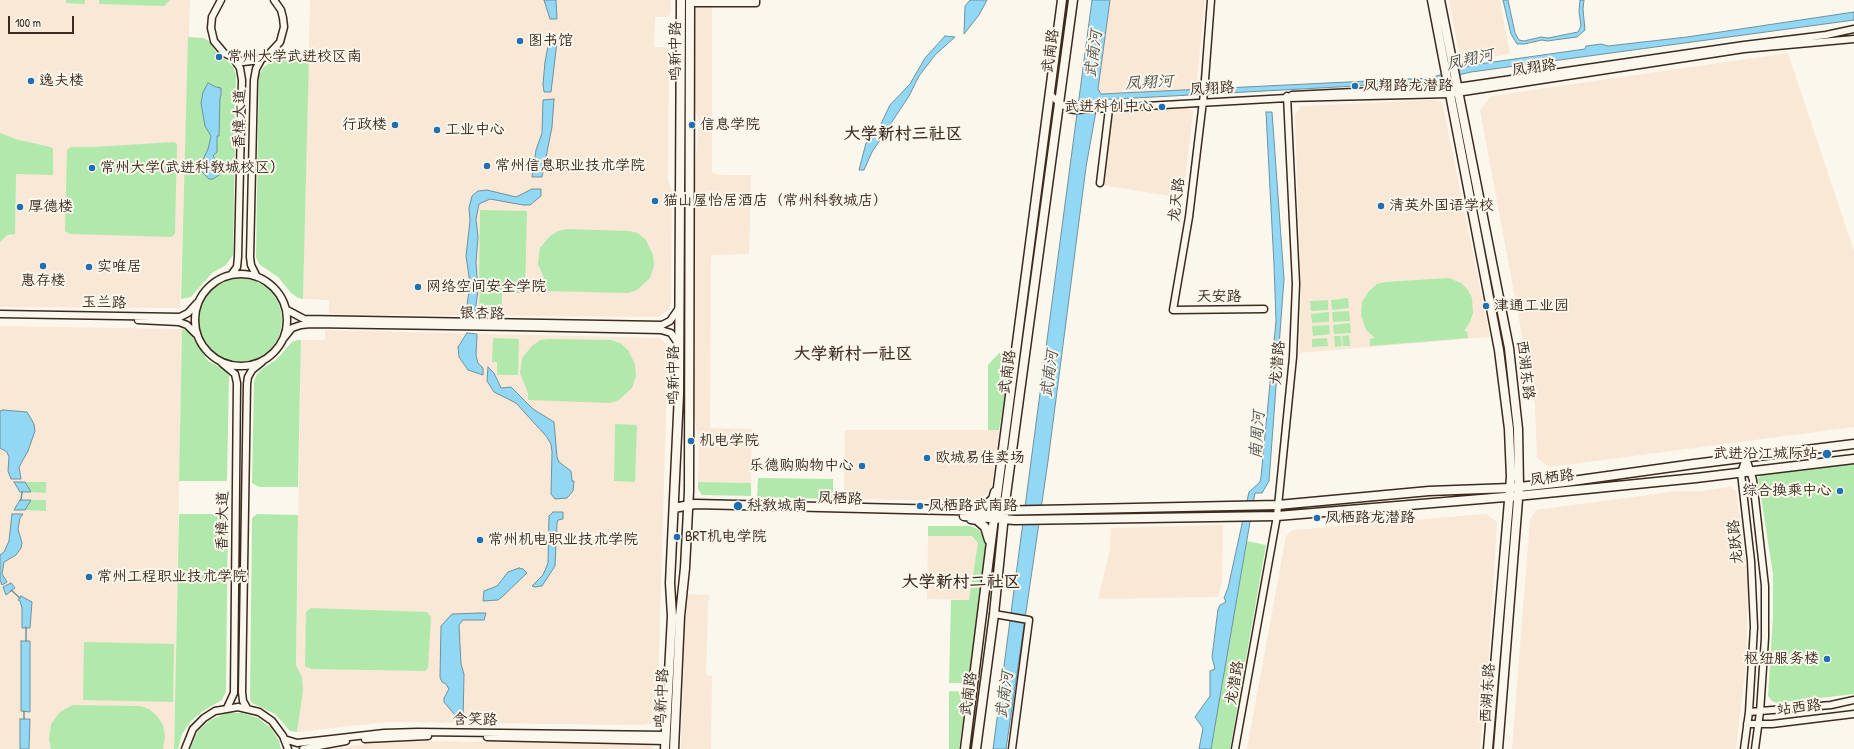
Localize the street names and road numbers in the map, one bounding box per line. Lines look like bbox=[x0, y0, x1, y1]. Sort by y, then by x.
street label: 鸣新中路 bbox=[667, 21, 685, 81]
street label: 武南路 bbox=[1039, 27, 1063, 75]
street label: 凤翔路 bbox=[1510, 56, 1558, 80]
street label: 凤翔路 bbox=[1189, 79, 1235, 99]
street label: 香樟大道 bbox=[230, 89, 250, 149]
street label: 龙天路 bbox=[1165, 177, 1189, 223]
street label: 天安路 bbox=[1197, 288, 1241, 306]
street label: 玉兰路 bbox=[81, 294, 127, 312]
street label: 银杏路 bbox=[459, 305, 505, 323]
street label: 西湖东路 bbox=[1512, 339, 1538, 401]
street label: 龙潜路 bbox=[1267, 340, 1289, 386]
street label: 鸣新中路 bbox=[665, 345, 683, 405]
street label: 武南路 bbox=[996, 348, 1020, 396]
street label: 凤栖路 bbox=[1529, 466, 1575, 490]
street label: 凤栖路 bbox=[817, 489, 863, 509]
street label: 香樟大道 bbox=[213, 491, 233, 551]
street label: 龙跃路 bbox=[1725, 519, 1747, 565]
street label: 龙潜路 bbox=[1222, 659, 1248, 707]
street label: 西湖东路 bbox=[1477, 662, 1499, 724]
street label: 鸣新中路 bbox=[651, 668, 673, 728]
street label: 武南路 bbox=[957, 670, 981, 718]
street label: 站西路 bbox=[1776, 696, 1822, 720]
street label: 含笑路 bbox=[452, 711, 498, 729]

